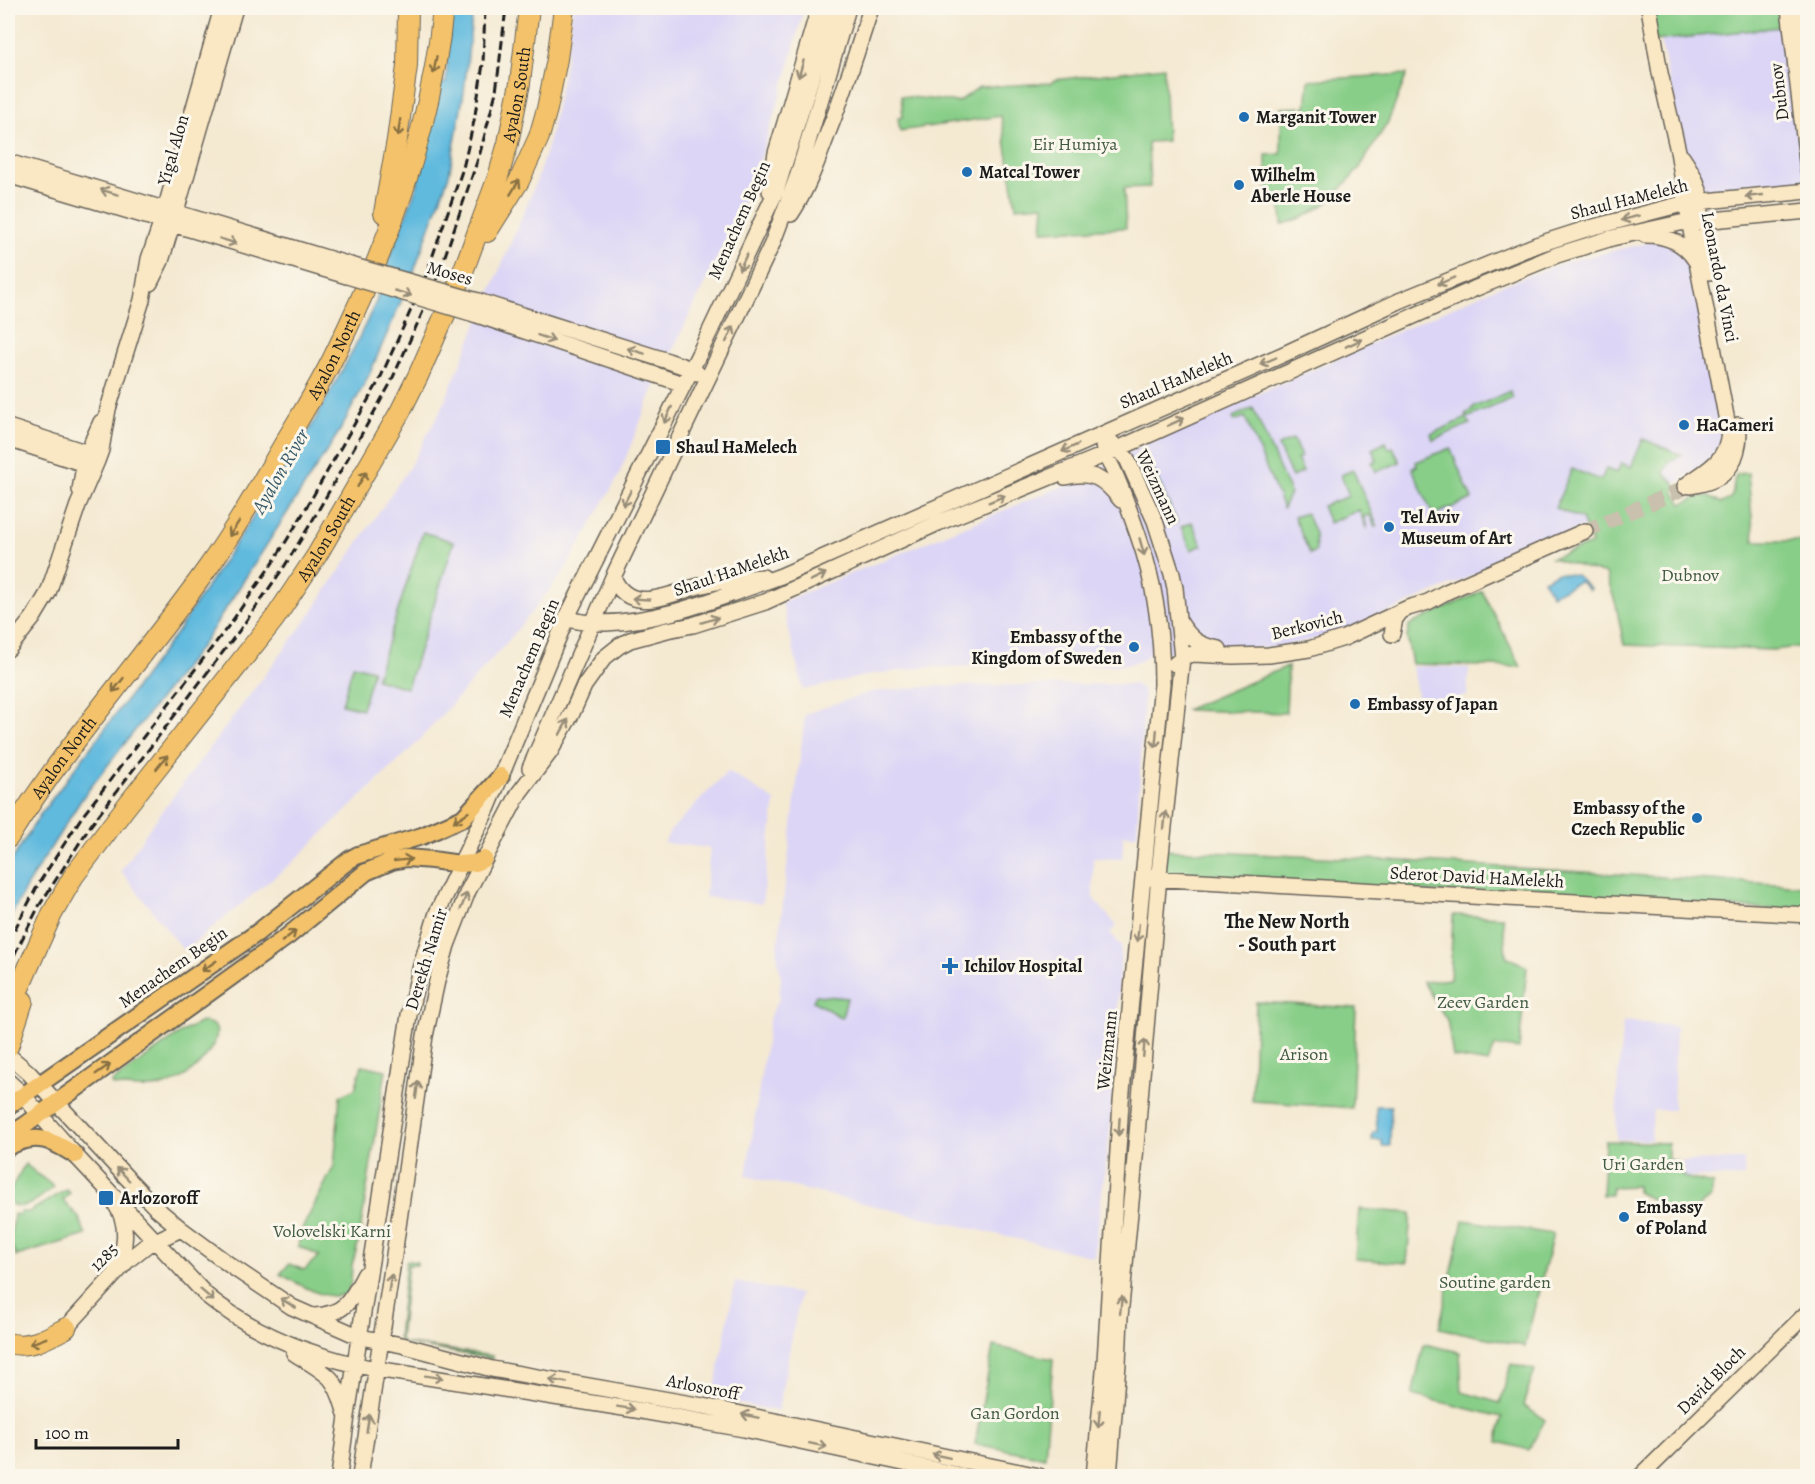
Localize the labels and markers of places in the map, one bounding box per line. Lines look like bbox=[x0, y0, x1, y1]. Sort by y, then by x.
place label: Marganit Tower bbox=[1256, 105, 1377, 129]
marker: Marganit Tower bbox=[1237, 110, 1251, 124]
place label: Matcal Tower bbox=[979, 160, 1081, 184]
place label: Wilhelm Aberle House bbox=[1250, 163, 1351, 208]
marker: Matcal Tower bbox=[960, 165, 974, 179]
marker: Wilhelm Aberle House bbox=[1232, 178, 1246, 192]
place label: HaCameri bbox=[1696, 413, 1774, 437]
marker: HaCameri bbox=[1677, 418, 1691, 432]
place label: Shaul HaMelech bbox=[676, 435, 797, 459]
marker: Shaul HaMelech bbox=[654, 438, 672, 456]
place label: Tel Aviv Museum of Art bbox=[1401, 505, 1512, 550]
marker: Tel Aviv Museum of Art bbox=[1382, 520, 1396, 534]
place label: Embassy of the Kingdom of Sweden bbox=[971, 625, 1122, 670]
marker: Embassy of the Kingdom of Sweden bbox=[1127, 640, 1141, 654]
place label: Embassy of Japan bbox=[1367, 692, 1498, 716]
marker: Embassy of Japan bbox=[1348, 697, 1362, 711]
place label: Embassy of the Czech Republic bbox=[1571, 796, 1685, 841]
marker: Embassy of the Czech Republic bbox=[1690, 811, 1704, 825]
place label: Ichilov Hospital bbox=[964, 954, 1083, 978]
marker: Ichilov Hospital bbox=[941, 957, 959, 975]
place label: Arlozoroff bbox=[119, 1186, 201, 1210]
marker: Arlozoroff bbox=[97, 1189, 115, 1207]
place label: Embassy of Poland bbox=[1636, 1195, 1707, 1240]
marker: Embassy of Poland bbox=[1617, 1210, 1631, 1224]

